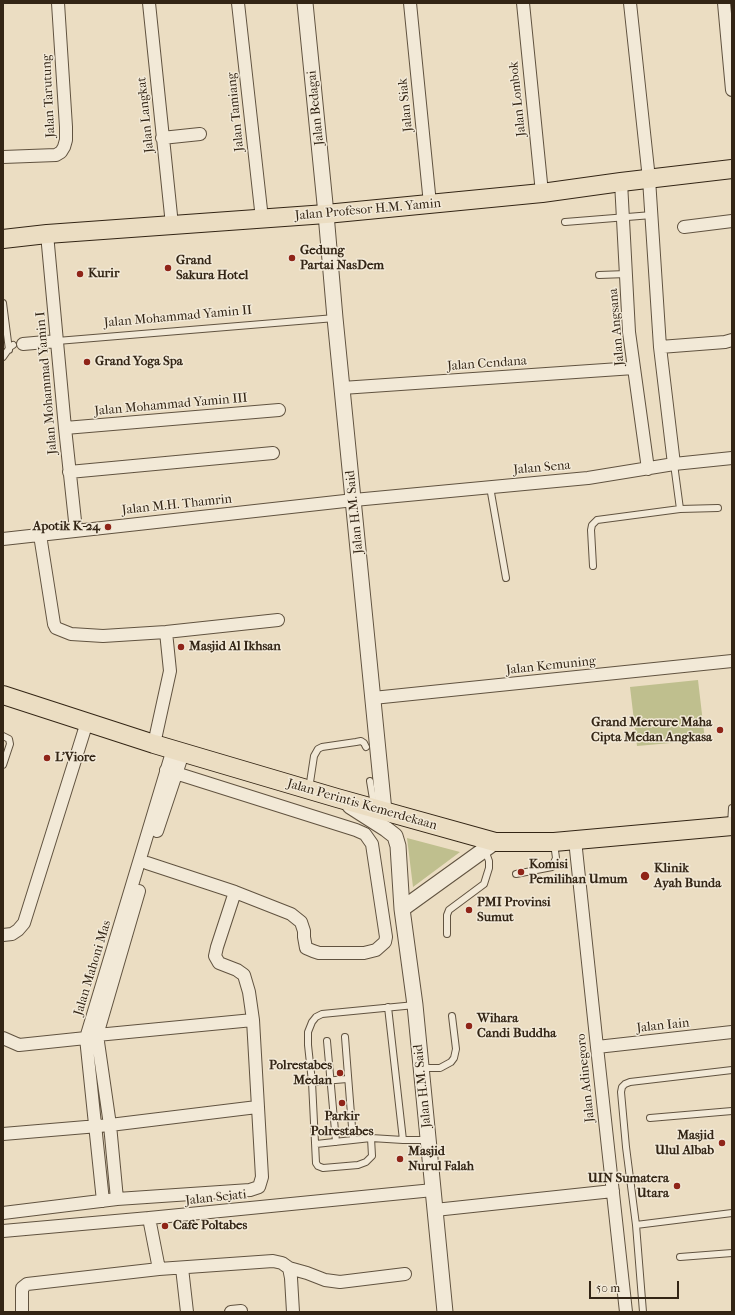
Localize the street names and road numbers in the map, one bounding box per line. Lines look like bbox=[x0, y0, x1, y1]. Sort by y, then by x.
street label: Jalan Tarutung bbox=[39, 54, 59, 138]
street label: Jalan Lombok bbox=[506, 61, 530, 137]
street label: Jalan Bedagai bbox=[304, 70, 328, 146]
street label: Jalan Tamiang bbox=[224, 72, 248, 152]
street label: Jalan Langkat bbox=[134, 76, 158, 154]
street label: Jalan Siak bbox=[395, 77, 417, 133]
street label: Jalan Profesor H.M. Yamin bbox=[294, 196, 442, 224]
street label: Jalan Angsana bbox=[606, 288, 628, 366]
street label: Jalan Mohammad Yamin II bbox=[103, 303, 253, 331]
street label: Jalan Mohammad Yamin I bbox=[33, 311, 61, 455]
street label: Jalan Cendana bbox=[447, 353, 527, 375]
street label: Jalan Mohammad Yamin III bbox=[94, 391, 248, 419]
street label: Jalan Sena bbox=[513, 458, 571, 478]
street label: Jalan H.M. Said bbox=[343, 469, 367, 555]
street label: Jalan M.H. Thamrin bbox=[121, 491, 233, 519]
street label: Jalan Kemuning bbox=[505, 654, 597, 678]
street label: Jalan Perintis Kemerdekaan bbox=[285, 776, 439, 834]
street label: Jalan Mahoni Mas bbox=[71, 918, 115, 1018]
street label: Jalan Iain bbox=[636, 1015, 690, 1037]
street label: Jalan Adinegoro bbox=[574, 1033, 598, 1123]
street label: Jalan H.M. Said bbox=[411, 1043, 435, 1129]
street label: Jalan Sejati bbox=[185, 1187, 247, 1209]

